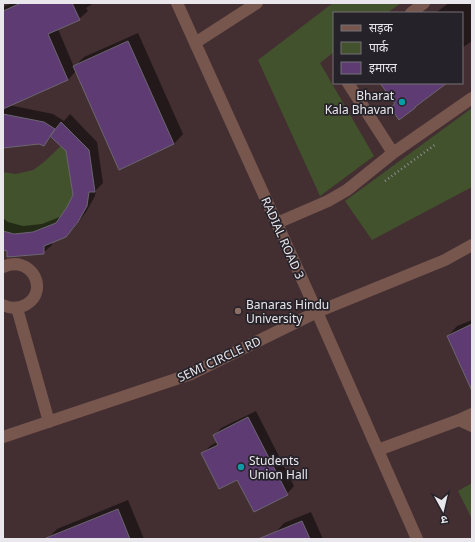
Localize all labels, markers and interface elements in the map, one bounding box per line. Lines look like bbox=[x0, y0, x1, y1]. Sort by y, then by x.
legend bbox=[333, 12, 463, 84]
text: सड़क bbox=[369, 19, 394, 36]
text: पार्क bbox=[369, 39, 389, 56]
text: इमारत bbox=[369, 59, 398, 76]
place label: Bharat Kala Bhavan bbox=[325, 87, 395, 118]
marker: Bharat Kala Bhavan bbox=[397, 97, 407, 107]
street label: RADIAL ROAD 3 bbox=[257, 194, 309, 282]
place label: Banaras Hindu University bbox=[246, 296, 329, 327]
marker: Banaras Hindu University bbox=[233, 306, 243, 316]
street label: SEMI CIRCLE RD bbox=[174, 332, 264, 386]
place label: Students Union Hall bbox=[249, 452, 308, 483]
marker: Students Union Hall bbox=[236, 462, 246, 472]
north arrow bbox=[423, 490, 463, 530]
text: उ bbox=[440, 513, 449, 528]

